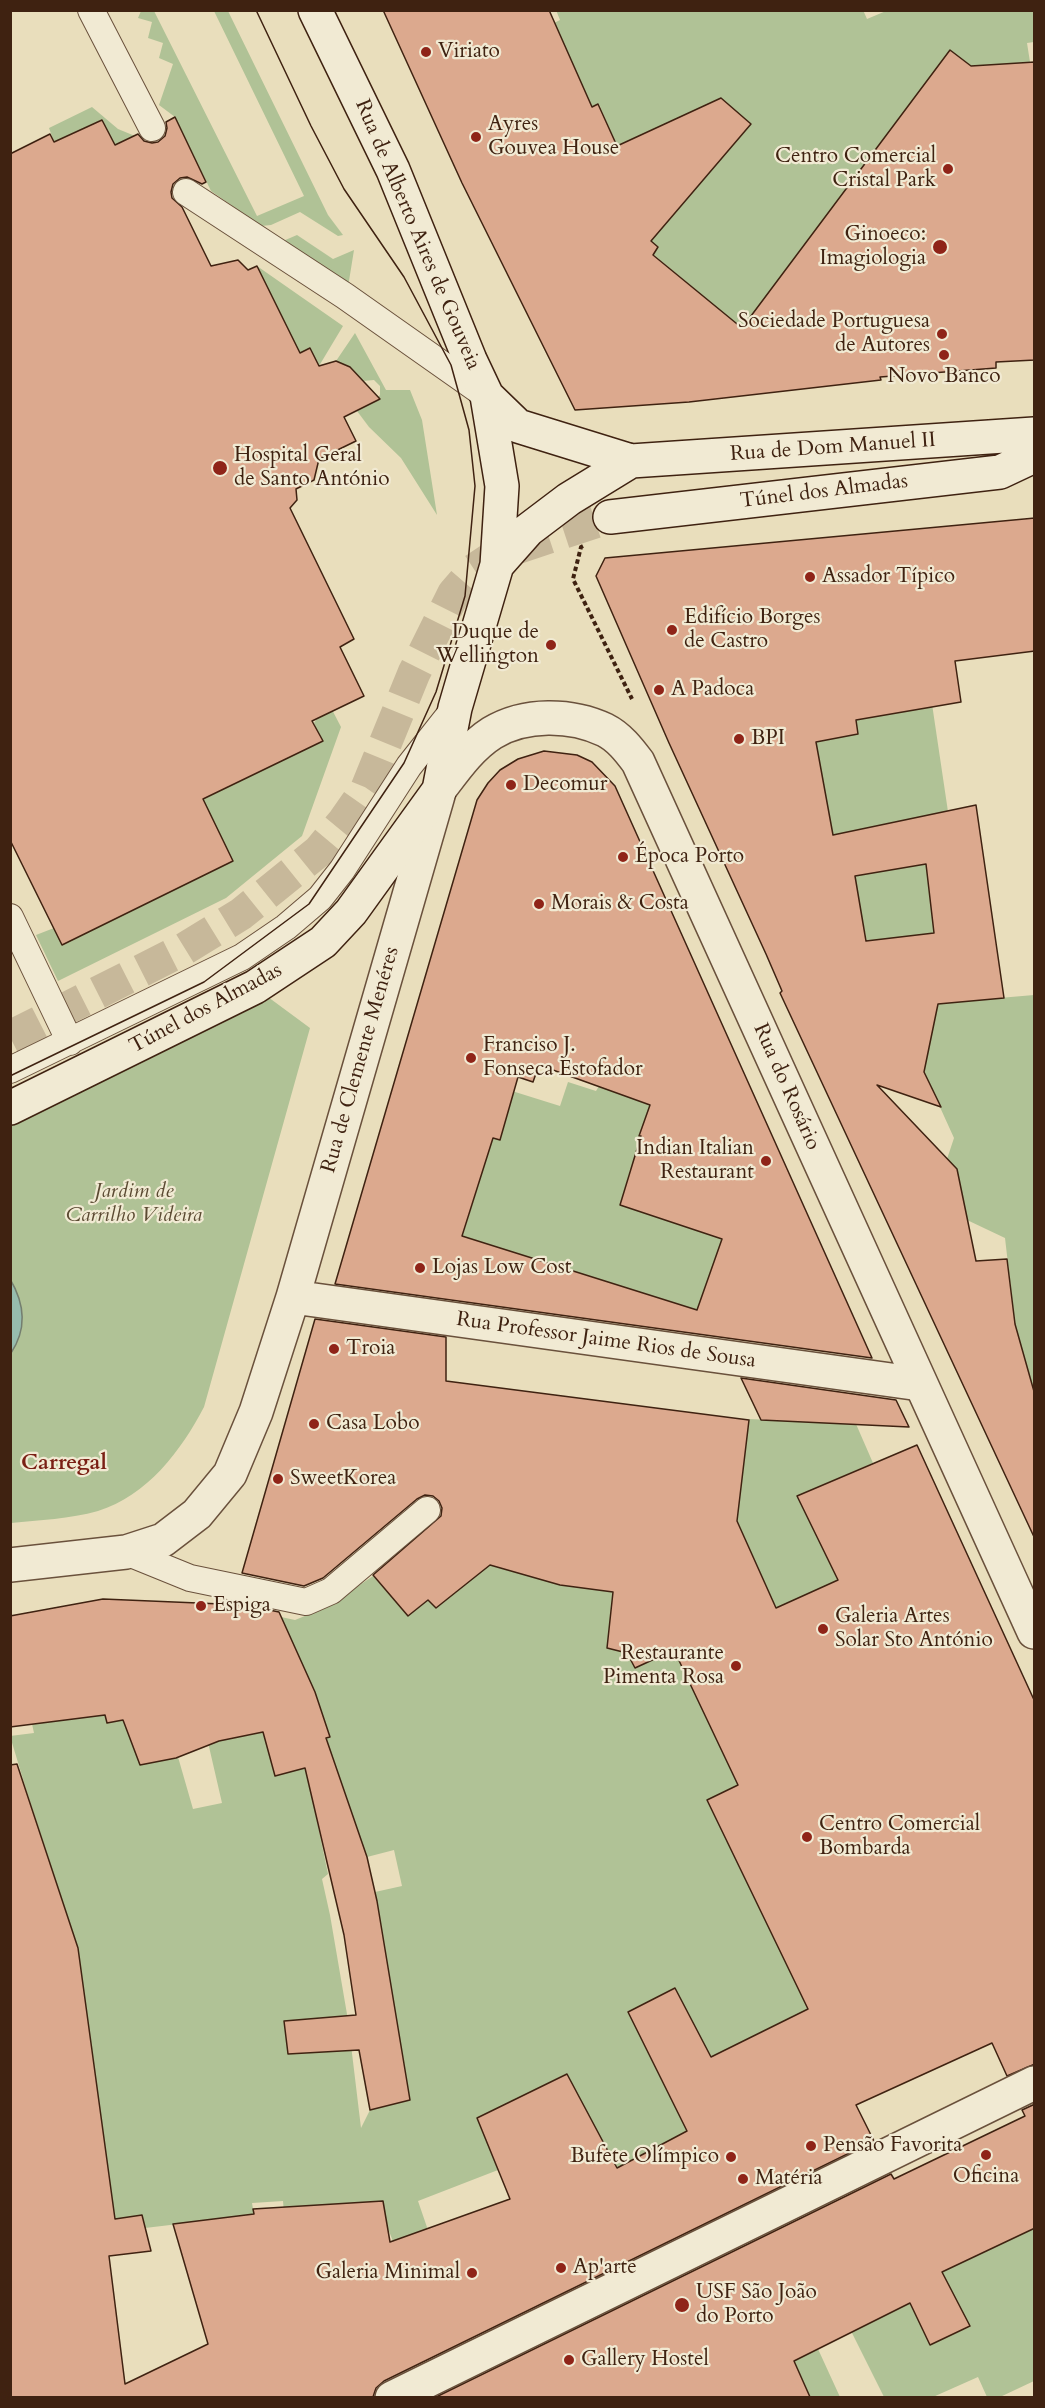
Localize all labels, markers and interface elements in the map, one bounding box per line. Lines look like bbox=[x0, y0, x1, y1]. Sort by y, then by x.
place label: Viriato bbox=[438, 39, 500, 65]
marker: Viriato bbox=[419, 45, 433, 59]
street label: Rua de Alberto Aires de Gouveia bbox=[349, 96, 485, 374]
place label: Ayres Gouvea House bbox=[488, 112, 619, 162]
marker: Ayres Gouvea House bbox=[469, 130, 483, 144]
place label: Centro Comercial Cristal Park bbox=[775, 144, 936, 194]
marker: Centro Comercial Cristal Park bbox=[941, 162, 955, 176]
place label: Ginoeco: Imagiologia bbox=[820, 222, 926, 272]
marker: Ginoeco: Imagiologia bbox=[931, 238, 949, 256]
place label: Sociedade Portuguesa de Autores bbox=[738, 309, 930, 359]
marker: Sociedade Portuguesa de Autores bbox=[935, 327, 949, 341]
marker: Novo Banco bbox=[937, 348, 951, 362]
place label: Novo Banco bbox=[887, 364, 1001, 390]
street label: Rua de Dom Manuel II bbox=[729, 428, 937, 468]
place label: Hospital Geral de Santo António bbox=[234, 443, 390, 493]
marker: Hospital Geral de Santo António bbox=[211, 459, 229, 477]
street label: Túnel dos Almadas bbox=[739, 469, 909, 515]
place label: Assador Típico bbox=[822, 564, 955, 590]
marker: Assador Típico bbox=[803, 570, 817, 584]
place label: Edifício Borges de Castro bbox=[684, 605, 820, 655]
place label: Duque de Wellington bbox=[436, 620, 539, 670]
marker: Edifício Borges de Castro bbox=[665, 623, 679, 637]
marker: Duque de Wellington bbox=[544, 638, 558, 652]
place label: A Padoca bbox=[671, 677, 754, 703]
marker: A Padoca bbox=[652, 683, 666, 697]
place label: BPI bbox=[751, 726, 785, 752]
marker: BPI bbox=[732, 732, 746, 746]
place label: Decomur bbox=[523, 772, 607, 798]
marker: Decomur bbox=[504, 778, 518, 792]
place label: Época Porto bbox=[635, 844, 744, 870]
marker: Época Porto bbox=[616, 850, 630, 864]
place label: Morais & Costa bbox=[551, 891, 689, 917]
marker: Morais & Costa bbox=[532, 897, 546, 911]
street label: Rua de Clemente Menéres bbox=[317, 944, 405, 1176]
street label: Túnel dos Almadas bbox=[126, 958, 286, 1060]
street label: Rua do Rosário bbox=[747, 1020, 825, 1154]
place label: Franciso J. Fonseca Estofador bbox=[483, 1033, 643, 1083]
marker: Franciso J. Fonseca Estofador bbox=[464, 1051, 478, 1065]
place label: Indian Italian Restaurant bbox=[636, 1136, 754, 1186]
marker: Indian Italian Restaurant bbox=[759, 1154, 773, 1168]
park label: Jardim de Carrilho Videira bbox=[66, 1179, 202, 1229]
place label: Lojas Low Cost bbox=[432, 1255, 571, 1281]
marker: Lojas Low Cost bbox=[413, 1261, 427, 1275]
street label: Rua Professor Jaime Rios de Sousa bbox=[455, 1307, 757, 1375]
place label: Troia bbox=[346, 1336, 395, 1362]
marker: Troia bbox=[327, 1342, 341, 1356]
place label: Casa Lobo bbox=[326, 1411, 420, 1437]
marker: Casa Lobo bbox=[307, 1417, 321, 1431]
district label: Carregal bbox=[21, 1451, 107, 1477]
place label: SweetKorea bbox=[290, 1466, 396, 1492]
marker: SweetKorea bbox=[271, 1472, 285, 1486]
place label: Espiga bbox=[213, 1593, 271, 1619]
marker: Espiga bbox=[194, 1599, 208, 1613]
place label: Galeria Artes Solar Sto António bbox=[835, 1604, 993, 1654]
marker: Galeria Artes Solar Sto António bbox=[816, 1622, 830, 1636]
place label: Restaurante Pimenta Rosa bbox=[603, 1641, 724, 1691]
marker: Restaurante Pimenta Rosa bbox=[729, 1659, 743, 1673]
place label: Centro Comercial Bombarda bbox=[819, 1812, 980, 1862]
marker: Centro Comercial Bombarda bbox=[800, 1830, 814, 1844]
place label: Pensão Favorita bbox=[823, 2133, 962, 2159]
marker: Pensão Favorita bbox=[804, 2139, 818, 2153]
place label: Bufete Olímpico bbox=[570, 2144, 719, 2170]
marker: Oficina bbox=[979, 2148, 993, 2162]
marker: Bufete Olímpico bbox=[724, 2150, 738, 2164]
place label: Oficina bbox=[953, 2164, 1019, 2190]
place label: Matéria bbox=[755, 2166, 823, 2192]
marker: Matéria bbox=[736, 2172, 750, 2186]
place label: Ap'arte bbox=[573, 2255, 637, 2281]
place label: Galeria Minimal bbox=[315, 2260, 460, 2286]
marker: Ap'arte bbox=[554, 2261, 568, 2275]
marker: Galeria Minimal bbox=[465, 2266, 479, 2280]
place label: USF São João do Porto bbox=[696, 2280, 817, 2330]
marker: USF São João do Porto bbox=[673, 2296, 691, 2314]
place label: Gallery Hostel bbox=[581, 2347, 709, 2373]
marker: Gallery Hostel bbox=[562, 2353, 576, 2367]

